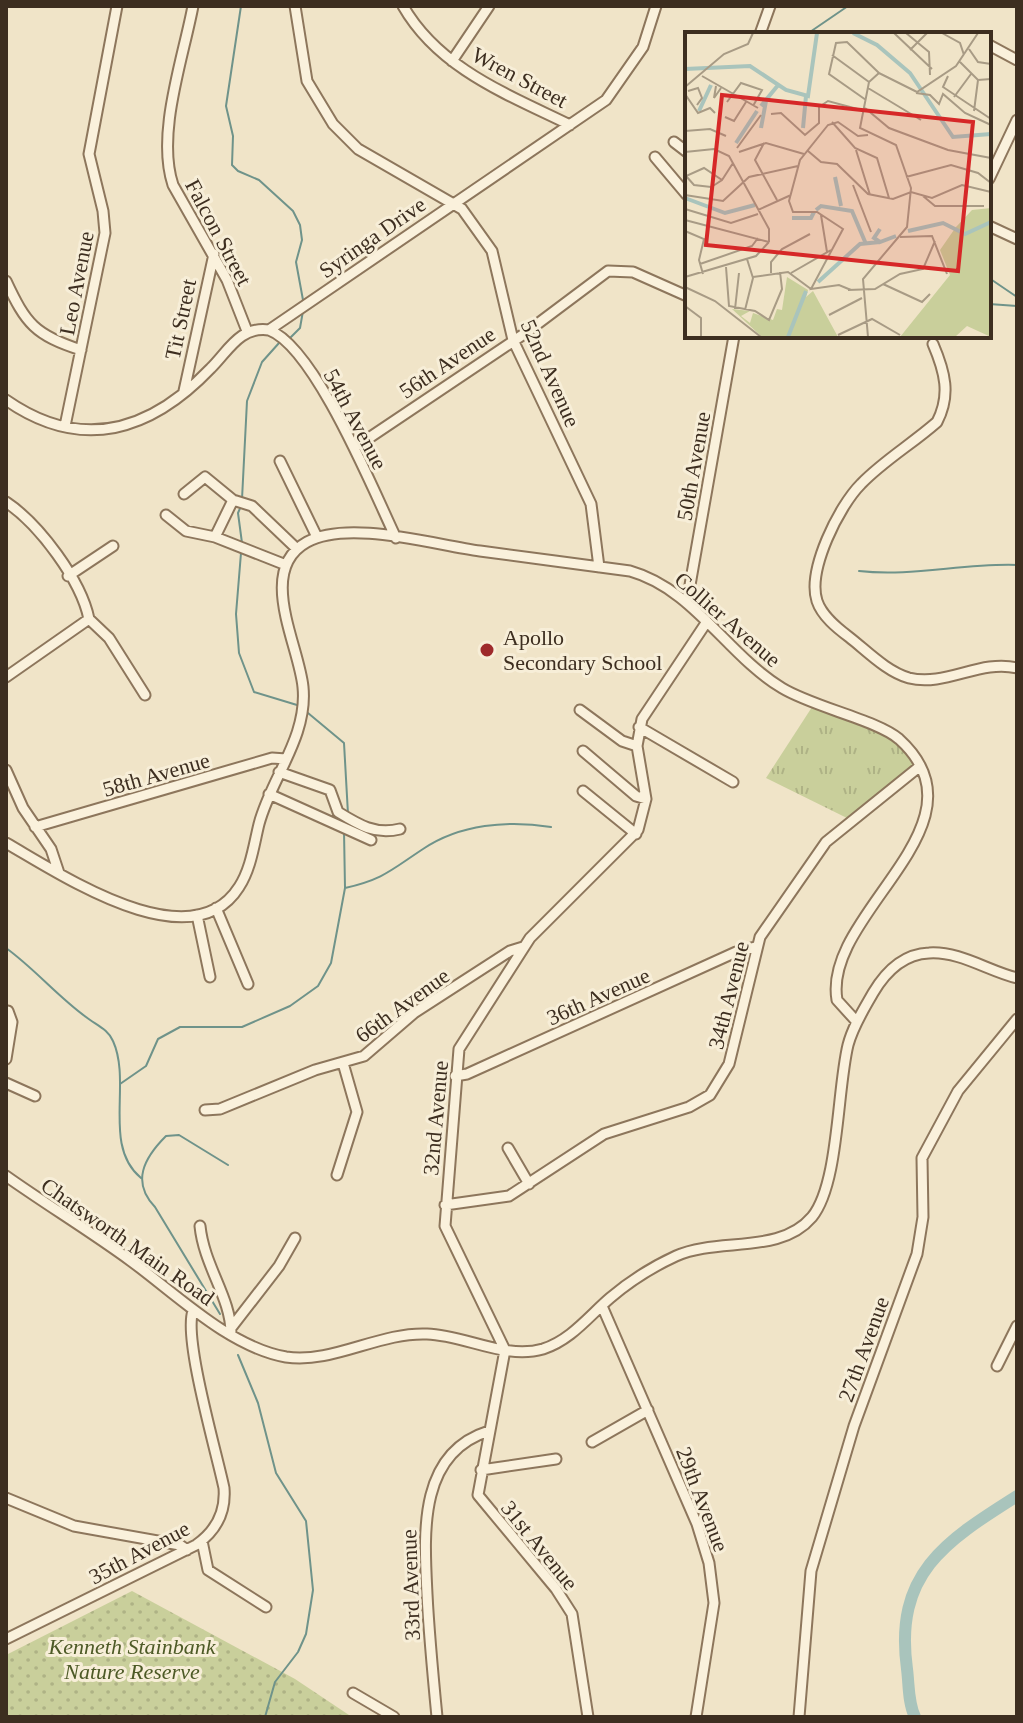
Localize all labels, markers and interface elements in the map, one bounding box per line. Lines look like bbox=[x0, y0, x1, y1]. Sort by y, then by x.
inset map bbox=[685, 32, 991, 338]
street label: Wren Street bbox=[468, 42, 572, 113]
street label: Falcon Street bbox=[180, 175, 257, 290]
street label: Syringa Drive bbox=[314, 192, 430, 283]
street label: Leo Avenue bbox=[54, 229, 99, 337]
street label: Tit Street bbox=[160, 277, 201, 362]
street label: 52nd Avenue bbox=[516, 316, 585, 431]
street label: 56th Avenue bbox=[395, 321, 500, 404]
street label: 54th Avenue bbox=[319, 365, 392, 474]
street label: 50th Avenue bbox=[672, 410, 715, 523]
street label: Collier Avenue bbox=[670, 567, 786, 672]
place label: Apollo Secondary School bbox=[503, 625, 662, 675]
marker: Apollo Secondary School bbox=[478, 641, 496, 659]
street label: 58th Avenue bbox=[100, 747, 213, 802]
street label: 34th Avenue bbox=[703, 939, 754, 1052]
street label: 66th Avenue bbox=[350, 963, 454, 1048]
street label: 36th Avenue bbox=[543, 963, 654, 1030]
street label: 32nd Avenue bbox=[418, 1060, 453, 1176]
street label: Chatsworth Main Road bbox=[36, 1172, 219, 1311]
street label: 27th Avenue bbox=[833, 1293, 894, 1405]
street label: 29th Avenue bbox=[671, 1443, 734, 1555]
street label: 31st Avenue bbox=[496, 1496, 583, 1595]
street label: 35th Avenue bbox=[85, 1516, 194, 1589]
street label: 33rd Avenue bbox=[396, 1529, 425, 1641]
park label: Kenneth Stainbank Nature Reserve bbox=[48, 1634, 217, 1684]

